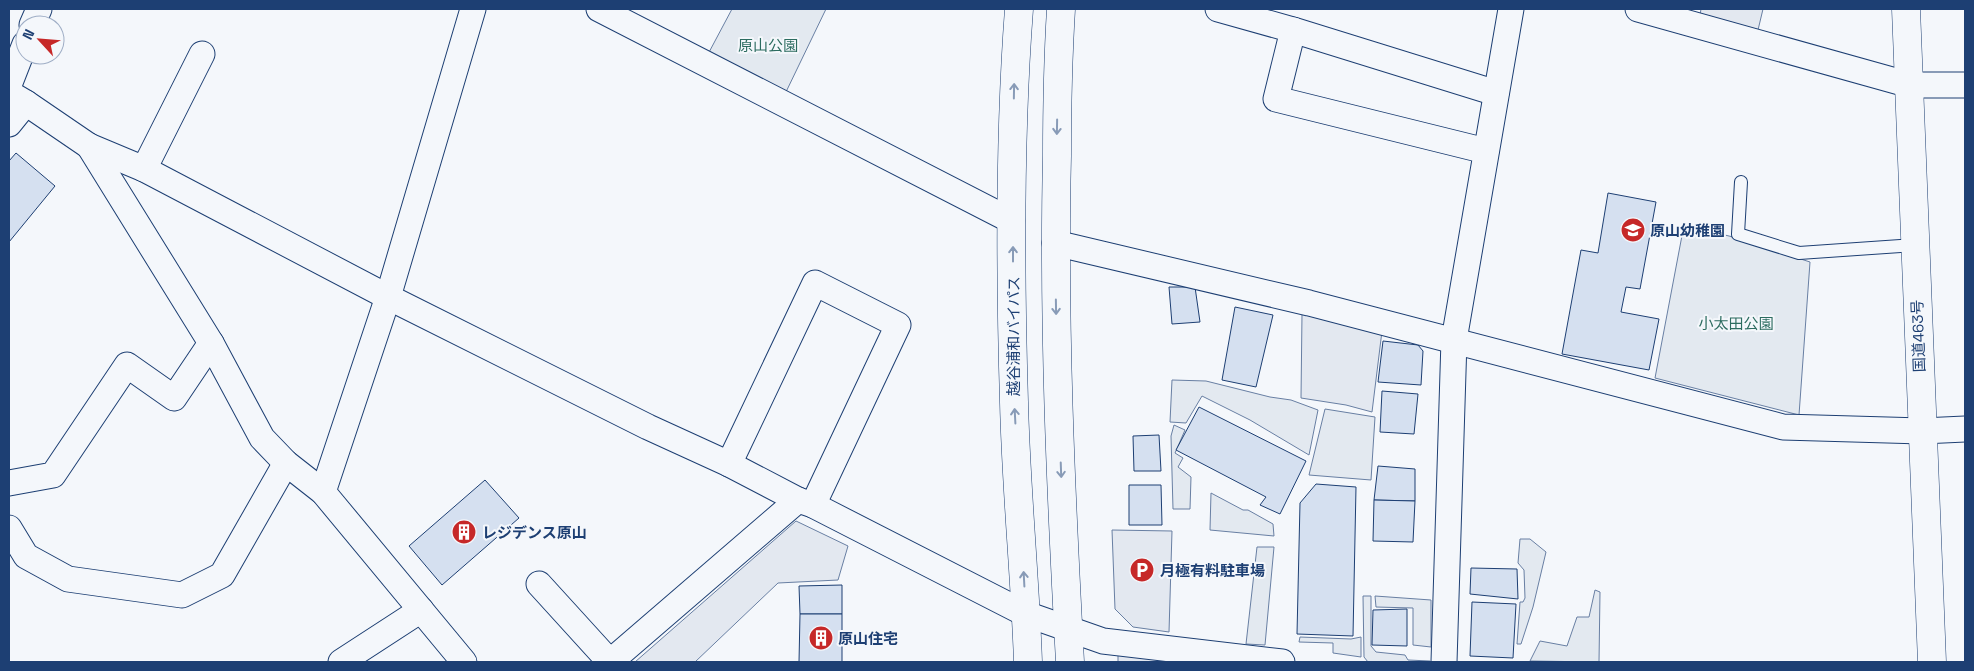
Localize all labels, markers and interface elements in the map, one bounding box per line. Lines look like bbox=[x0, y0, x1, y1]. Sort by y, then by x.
north arrow bbox=[15, 15, 65, 65]
text: N bbox=[18, 26, 38, 42]
park label: 原山公園 bbox=[738, 36, 798, 55]
one-way arrow bbox=[1010, 84, 1019, 100]
one-way arrow bbox=[1052, 119, 1062, 135]
school or university icon: 原山幼稚園 bbox=[1620, 217, 1646, 243]
place label: 原山幼稚園 bbox=[1650, 221, 1725, 240]
one-way arrow bbox=[1008, 246, 1017, 262]
street label: 越谷浦和バイパス bbox=[1004, 276, 1023, 397]
one-way arrow bbox=[1051, 299, 1061, 315]
street label: 国道463号 bbox=[1907, 299, 1929, 373]
park label: 小太田公園 bbox=[1698, 314, 1774, 333]
one-way arrow bbox=[1010, 409, 1019, 425]
one-way arrow bbox=[1056, 462, 1066, 478]
building icon: レジデンス原山 bbox=[451, 519, 477, 545]
place label: レジデンス原山 bbox=[482, 523, 587, 542]
parking icon: 月極有料駐車場 bbox=[1129, 557, 1155, 583]
place label: 月極有料駐車場 bbox=[1160, 561, 1265, 580]
one-way arrow bbox=[1020, 571, 1029, 587]
building icon: 原山住宅 bbox=[808, 625, 834, 651]
place label: 原山住宅 bbox=[838, 629, 898, 648]

